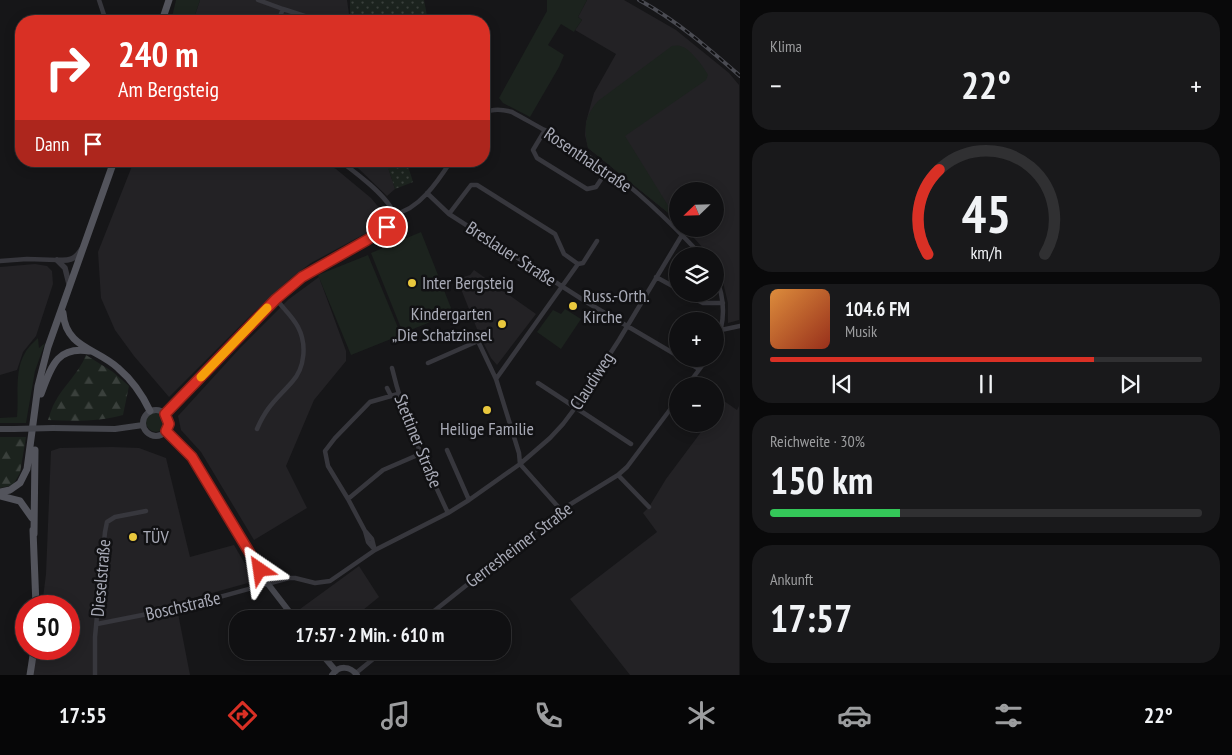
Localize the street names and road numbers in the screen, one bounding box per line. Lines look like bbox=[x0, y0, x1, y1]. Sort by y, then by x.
street label: Rosenthalstraße bbox=[540, 122, 636, 197]
street label: Breslauer Straße bbox=[462, 216, 561, 291]
street label: Claudiweg bbox=[564, 347, 619, 414]
street label: Stettiner Straße bbox=[389, 391, 448, 491]
street label: Gerresheimer Straße bbox=[461, 497, 577, 592]
street label: Dieselstraße bbox=[86, 538, 115, 618]
street label: Boschstraße bbox=[143, 586, 223, 625]

